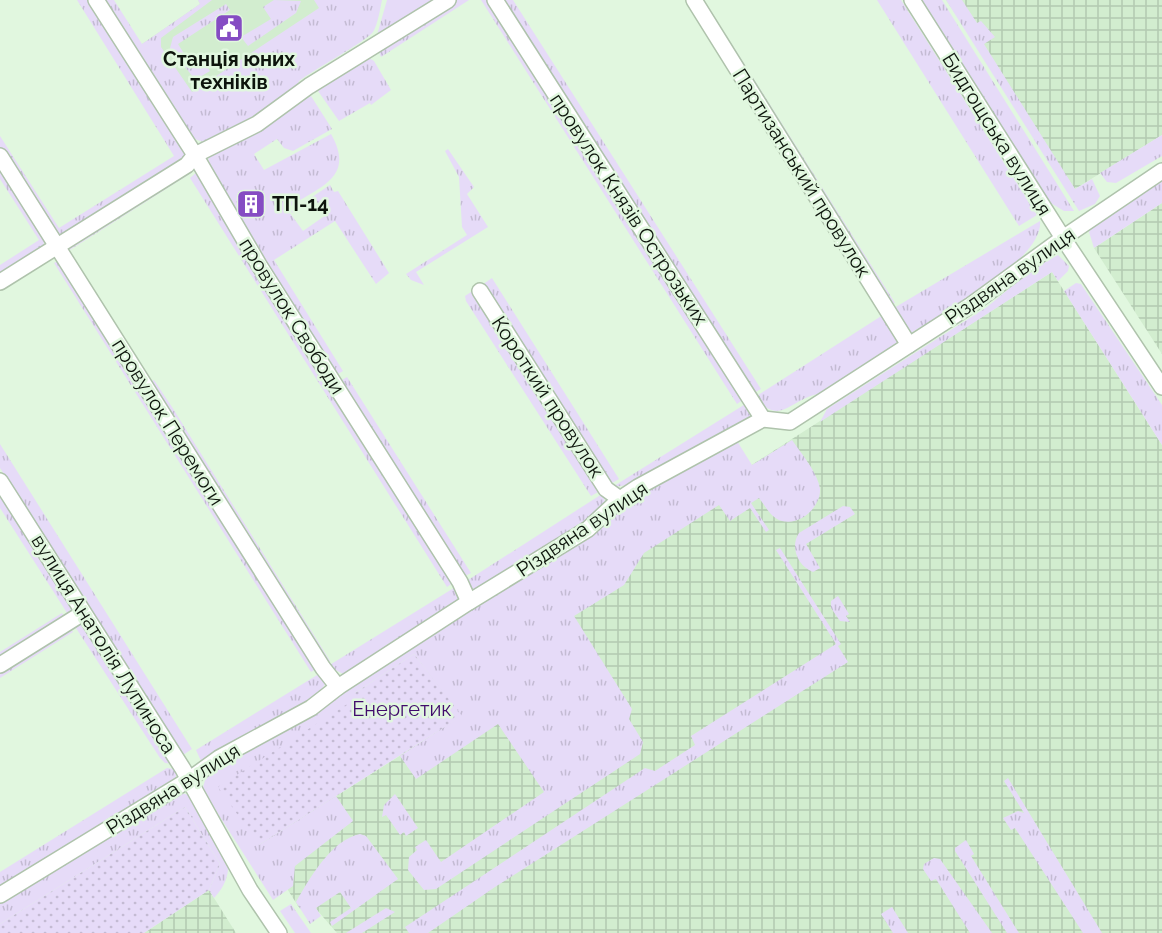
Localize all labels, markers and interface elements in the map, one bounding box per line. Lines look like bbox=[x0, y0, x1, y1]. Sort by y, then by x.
public building icon: Станція юних техніків bbox=[213, 12, 245, 44]
place label: Станція юних техніків bbox=[163, 47, 295, 94]
street label: Бидгощська вулиця bbox=[937, 48, 1057, 220]
street label: Партизанський провулок bbox=[728, 64, 876, 282]
street label: провулок Князів Острозьких bbox=[545, 89, 713, 329]
building icon: ТП-14 bbox=[235, 188, 267, 220]
place label: ТП-14 bbox=[272, 192, 329, 216]
street label: Різдвяна вулиця bbox=[940, 222, 1080, 330]
street label: провулок Свободи bbox=[234, 233, 350, 399]
street label: Короткий провулок bbox=[487, 312, 609, 482]
street label: провулок Перемоги bbox=[107, 334, 229, 510]
street label: Різдвяна вулиця bbox=[512, 476, 652, 582]
street label: вулиця Анатолія Лупиноса bbox=[27, 530, 181, 758]
park label: Енергетик bbox=[352, 697, 452, 721]
street label: Різдвяна вулиця bbox=[102, 738, 244, 840]

